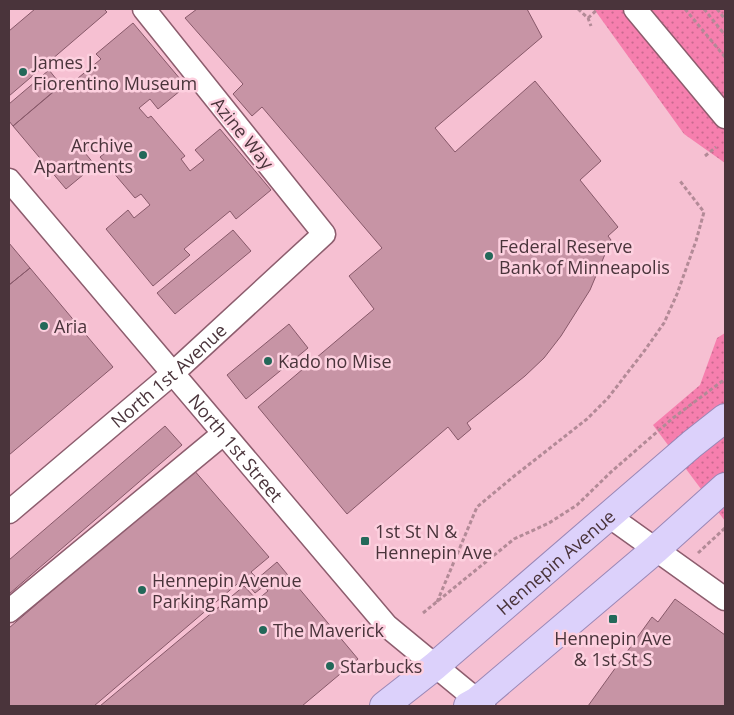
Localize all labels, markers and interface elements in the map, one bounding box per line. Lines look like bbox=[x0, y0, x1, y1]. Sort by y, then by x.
place label: James J. Fiorentino Museum bbox=[31, 50, 197, 95]
marker: James J. Fiorentino Museum bbox=[17, 66, 29, 78]
street label: Azine Way bbox=[207, 92, 280, 175]
place label: Archive Apartments bbox=[34, 133, 133, 178]
marker: Archive Apartments bbox=[137, 149, 149, 161]
place label: Federal Reserve Bank of Minneapolis bbox=[499, 234, 670, 279]
marker: Federal Reserve Bank of Minneapolis bbox=[483, 250, 495, 262]
place label: Aria bbox=[54, 314, 87, 338]
street label: North 1st Avenue bbox=[106, 318, 231, 433]
marker: Aria bbox=[38, 320, 50, 332]
place label: Kado no Mise bbox=[278, 349, 392, 373]
marker: Kado no Mise bbox=[262, 355, 274, 367]
street label: North 1st Street bbox=[183, 389, 288, 507]
street label: Hennepin Avenue bbox=[491, 504, 620, 620]
place label: 1st St N & Hennepin Ave bbox=[375, 519, 492, 564]
marker: 1st St N & Hennepin Ave bbox=[359, 535, 371, 547]
place label: Hennepin Avenue Parking Ramp bbox=[152, 568, 302, 613]
marker: Hennepin Avenue Parking Ramp bbox=[136, 584, 148, 596]
marker: Hennepin Ave & 1st St S bbox=[607, 613, 619, 625]
place label: The Maverick bbox=[273, 618, 385, 642]
marker: The Maverick bbox=[257, 624, 269, 636]
place label: Hennepin Ave & 1st St S bbox=[554, 626, 672, 671]
place label: Starbucks bbox=[340, 654, 422, 678]
marker: Starbucks bbox=[324, 660, 336, 672]

